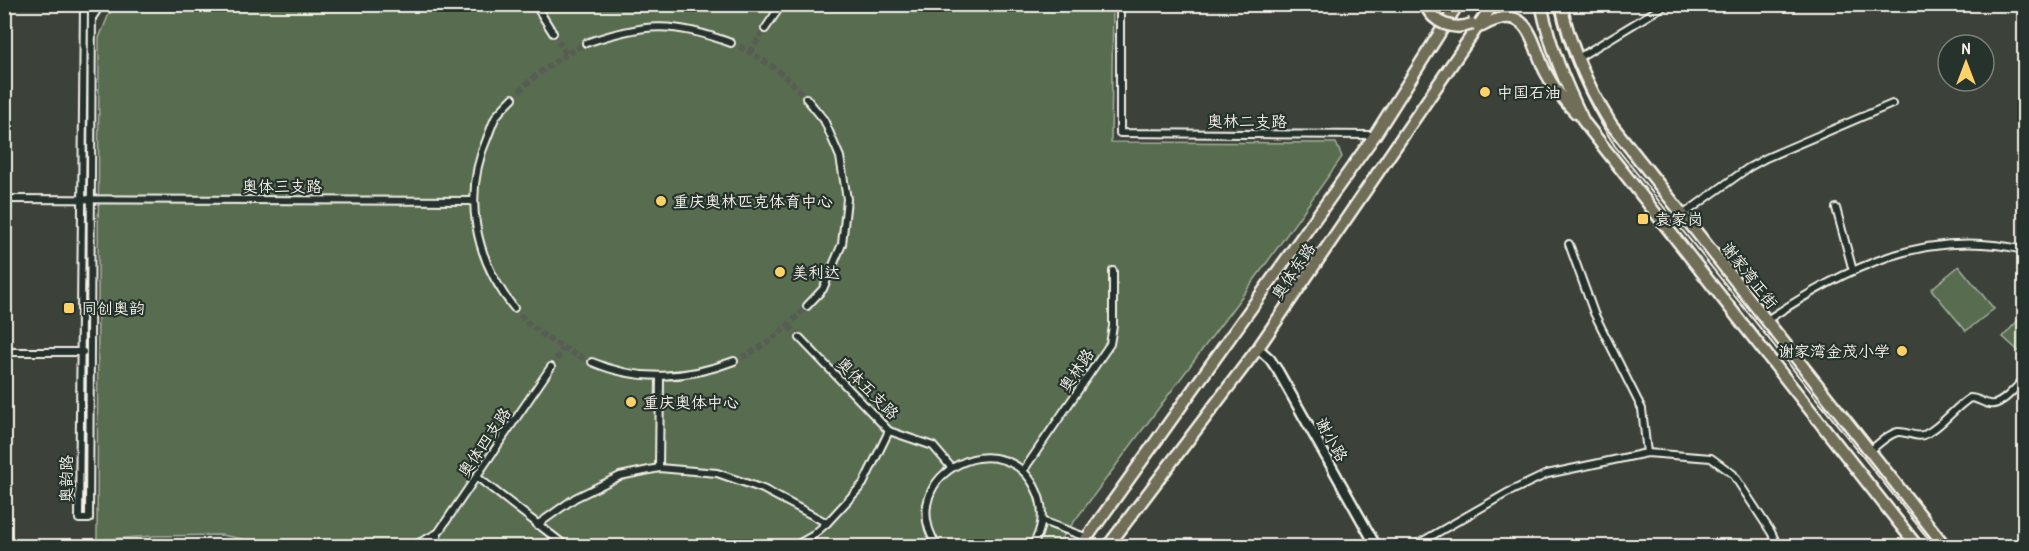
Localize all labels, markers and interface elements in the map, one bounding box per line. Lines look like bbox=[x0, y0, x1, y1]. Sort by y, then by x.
north arrow bbox=[1936, 33, 1996, 93]
text: N bbox=[1962, 37, 1971, 59]
place label: 中国石油 bbox=[1497, 81, 1561, 103]
marker: 中国石油 bbox=[1478, 85, 1492, 99]
street label: 奥林二支路 bbox=[1207, 110, 1287, 132]
street label: 奥体三支路 bbox=[242, 175, 322, 197]
place label: 重庆奥林匹克体育中心 bbox=[673, 190, 833, 212]
marker: 重庆奥林匹克体育中心 bbox=[654, 194, 668, 208]
place label: 袁家岗 bbox=[1655, 208, 1703, 230]
marker: 袁家岗 bbox=[1636, 212, 1650, 226]
street label: 谢家湾正街 bbox=[1717, 237, 1783, 313]
street label: 奥体东路 bbox=[1266, 238, 1320, 304]
place label: 美利达 bbox=[792, 261, 840, 283]
marker: 美利达 bbox=[773, 265, 787, 279]
place label: 同创奥韵 bbox=[81, 297, 145, 319]
marker: 同创奥韵 bbox=[62, 301, 76, 315]
place label: 谢家湾金茂小学 bbox=[1778, 340, 1890, 362]
street label: 奥林路 bbox=[1053, 344, 1099, 396]
marker: 谢家湾金茂小学 bbox=[1895, 344, 1909, 358]
street label: 奥体五支路 bbox=[832, 352, 904, 424]
place label: 重庆奥体中心 bbox=[643, 391, 739, 413]
marker: 重庆奥体中心 bbox=[624, 395, 638, 409]
street label: 奥体四支路 bbox=[453, 403, 515, 481]
street label: 谢小路 bbox=[1311, 413, 1353, 465]
street label: 奥韵路 bbox=[55, 455, 77, 503]

